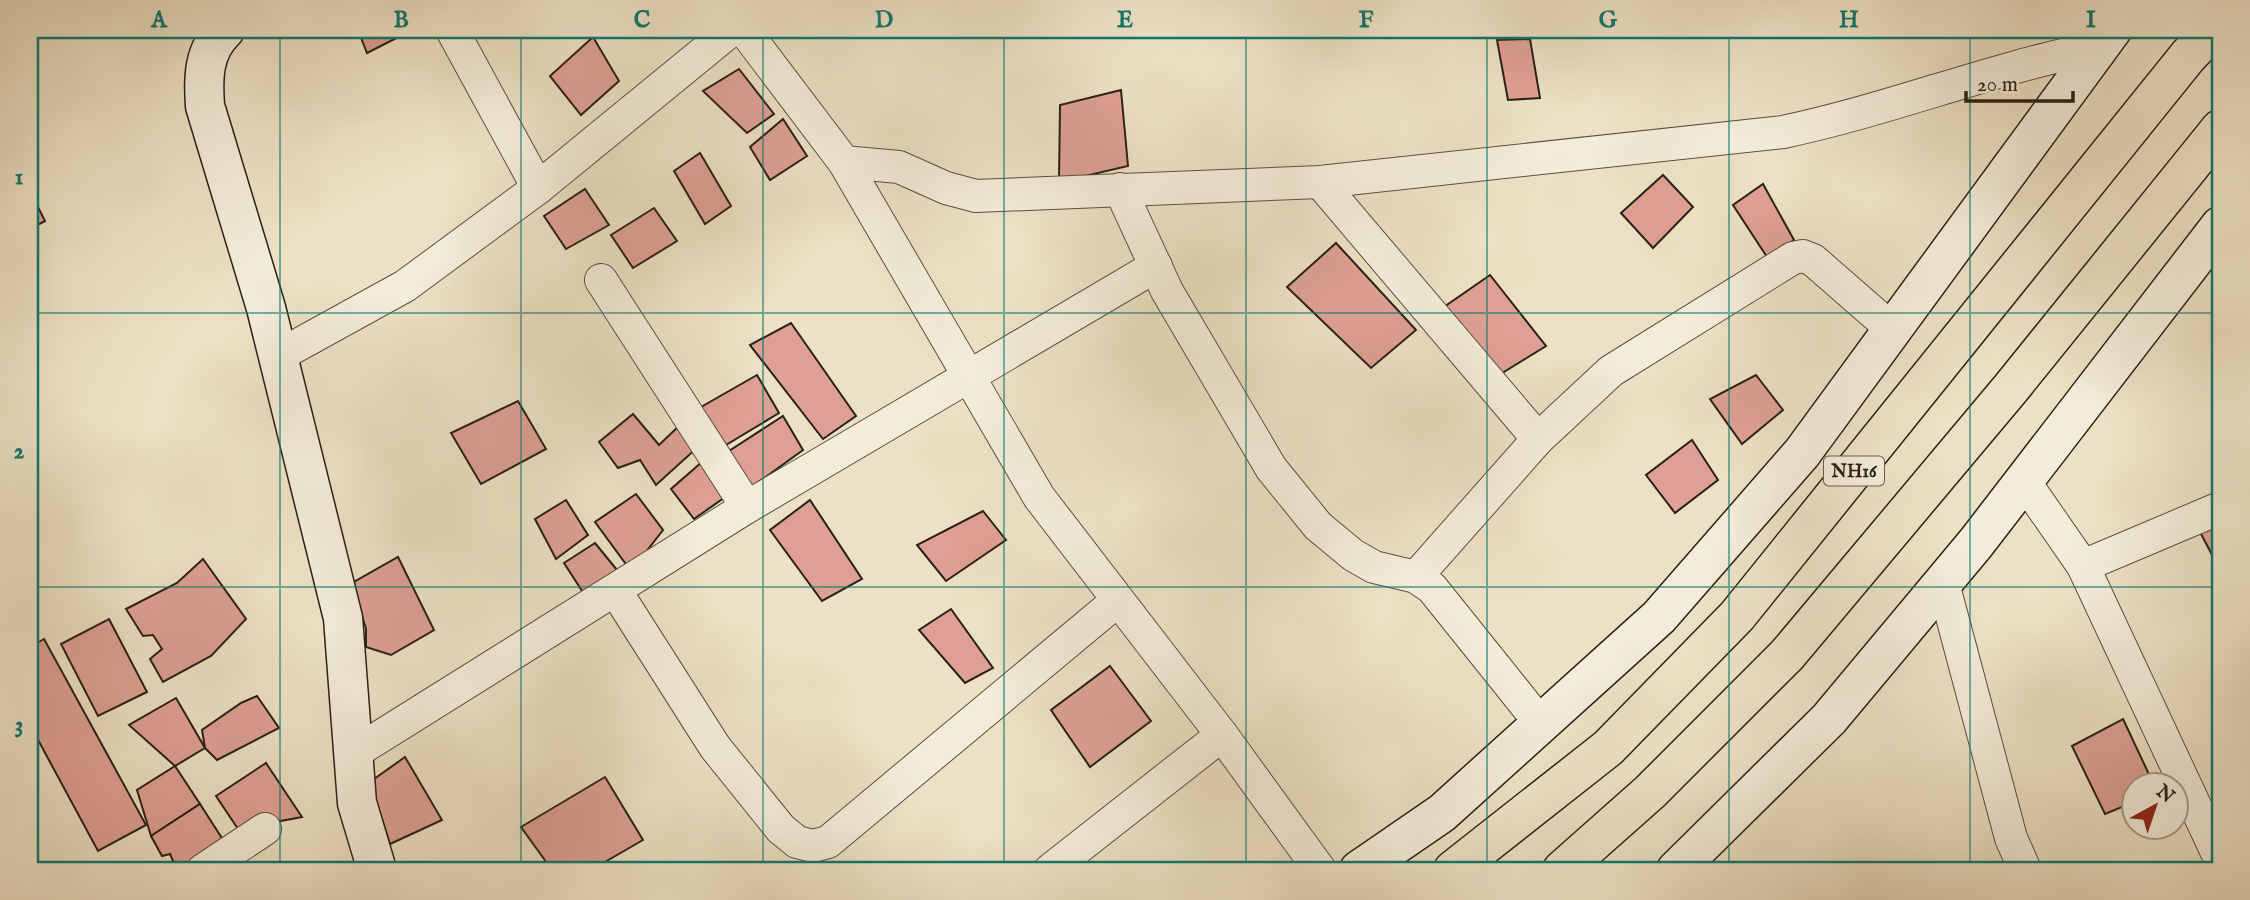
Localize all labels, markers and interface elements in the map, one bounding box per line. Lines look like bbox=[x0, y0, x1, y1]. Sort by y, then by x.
text: A bbox=[150, 6, 168, 35]
text: B bbox=[393, 6, 409, 35]
text: C bbox=[634, 6, 651, 35]
text: D bbox=[875, 6, 893, 35]
text: E bbox=[1117, 6, 1133, 35]
text: F bbox=[1359, 6, 1374, 35]
text: G bbox=[1599, 6, 1618, 35]
text: H bbox=[1839, 6, 1859, 35]
text: I bbox=[2086, 6, 2096, 35]
scale bar bbox=[1966, 60, 2073, 104]
text: 20 m bbox=[1977, 72, 2018, 99]
text: 1 bbox=[15, 163, 23, 192]
text: 2 bbox=[14, 437, 25, 466]
road number: NH16 bbox=[1824, 457, 1884, 486]
text: 3 bbox=[15, 711, 23, 740]
north arrow bbox=[2120, 771, 2190, 841]
text: N bbox=[2150, 779, 2179, 809]

